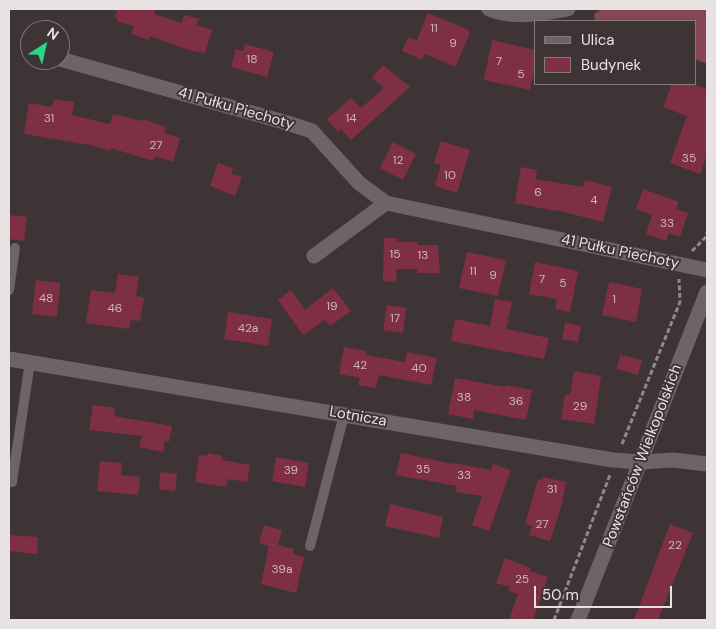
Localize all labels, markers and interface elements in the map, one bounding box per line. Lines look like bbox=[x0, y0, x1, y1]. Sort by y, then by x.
north arrow bbox=[20, 20, 70, 70]
legend bbox=[534, 20, 696, 85]
house number: 11 bbox=[430, 22, 438, 36]
text: N bbox=[44, 23, 62, 44]
text: Ulica bbox=[581, 30, 615, 50]
house number: 9 bbox=[449, 37, 457, 51]
house number: 18 bbox=[246, 53, 258, 67]
house number: 7 bbox=[496, 55, 502, 69]
text: Budynek bbox=[581, 55, 641, 75]
house number: 5 bbox=[517, 68, 525, 82]
street label: 41 Pułku Piechoty bbox=[176, 84, 296, 134]
house number: 31 bbox=[44, 112, 54, 126]
house number: 14 bbox=[345, 112, 357, 126]
house number: 27 bbox=[149, 139, 163, 153]
house number: 35 bbox=[682, 152, 696, 166]
house number: 12 bbox=[393, 154, 403, 168]
house number: 10 bbox=[444, 169, 456, 183]
house number: 6 bbox=[534, 186, 542, 200]
house number: 4 bbox=[590, 194, 598, 208]
house number: 33 bbox=[660, 217, 674, 231]
street label: 41 Pułku Piechoty bbox=[560, 231, 680, 273]
house number: 15 bbox=[389, 248, 401, 262]
house number: 13 bbox=[418, 249, 428, 263]
house number: 11 bbox=[469, 265, 477, 279]
house number: 9 bbox=[489, 269, 497, 283]
house number: 7 bbox=[539, 273, 545, 287]
house number: 5 bbox=[559, 277, 567, 291]
house number: 48 bbox=[39, 292, 53, 306]
house number: 1 bbox=[612, 293, 616, 307]
house number: 19 bbox=[326, 300, 338, 314]
house number: 46 bbox=[108, 302, 122, 316]
house number: 17 bbox=[390, 312, 400, 326]
house number: 42a bbox=[238, 322, 258, 336]
house number: 42 bbox=[353, 359, 367, 373]
house number: 40 bbox=[411, 362, 427, 376]
street label: Powstańców Wielkopolskich bbox=[600, 362, 686, 550]
house number: 38 bbox=[457, 391, 471, 405]
house number: 36 bbox=[509, 395, 523, 409]
house number: 29 bbox=[573, 400, 587, 414]
street label: Lotnicza bbox=[328, 403, 388, 431]
house number: 35 bbox=[416, 463, 430, 477]
house number: 39 bbox=[284, 464, 298, 478]
house number: 33 bbox=[457, 469, 471, 483]
house number: 31 bbox=[547, 483, 557, 497]
house number: 27 bbox=[535, 518, 549, 532]
house number: 22 bbox=[668, 539, 682, 553]
house number: 39a bbox=[272, 563, 292, 577]
house number: 25 bbox=[515, 573, 529, 587]
scale bar bbox=[536, 576, 674, 608]
text: 50 m bbox=[542, 585, 579, 605]

